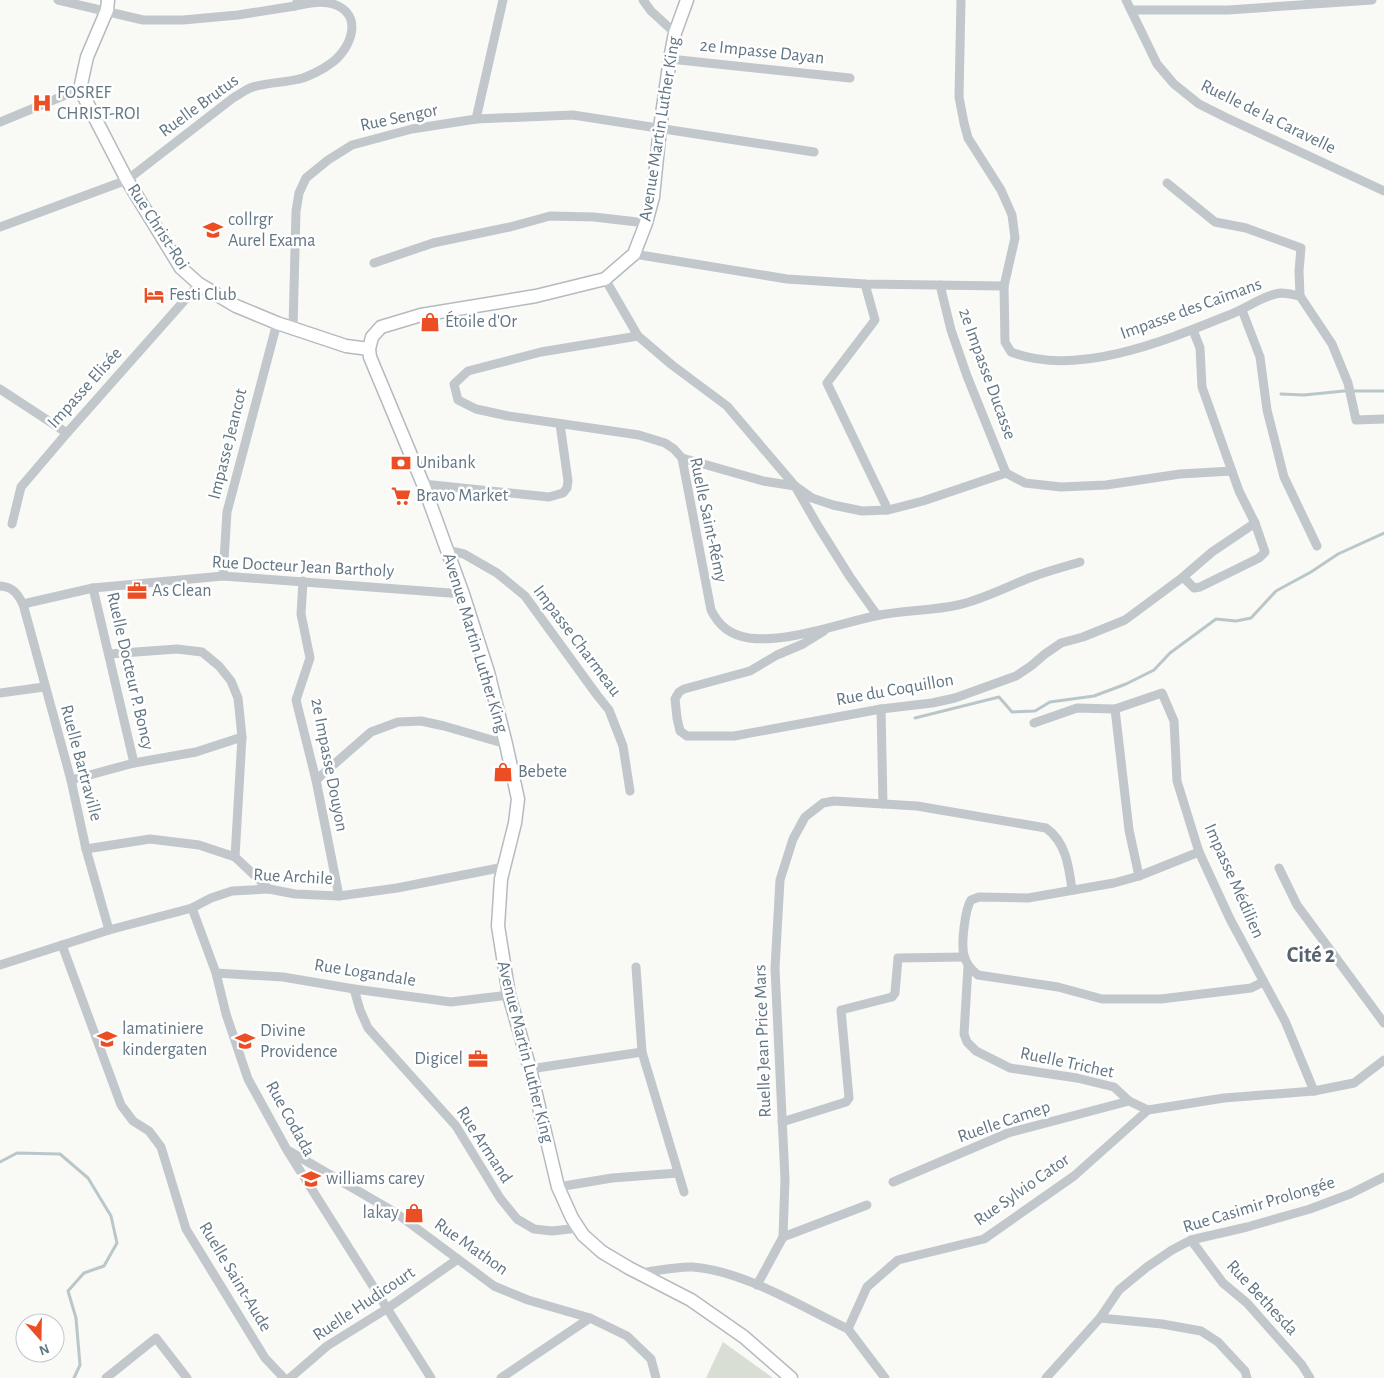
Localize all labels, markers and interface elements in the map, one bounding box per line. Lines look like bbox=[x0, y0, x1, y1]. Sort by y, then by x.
street label: Avenue Martin Luther King bbox=[636, 35, 684, 223]
street label: 2e Impasse Dayan bbox=[699, 37, 825, 67]
street label: Ruelle Brutus bbox=[156, 71, 242, 141]
street label: Ruelle de la Caravelle bbox=[1198, 77, 1338, 157]
place label: FOSREF CHRIST-ROI bbox=[57, 84, 140, 123]
hospital icon: FOSREF CHRIST-ROI bbox=[31, 92, 53, 114]
street label: Rue Sengor bbox=[358, 101, 440, 135]
street label: Rue Christ-Roi bbox=[124, 181, 192, 273]
place label: collrgr Aurel Exama bbox=[228, 211, 316, 250]
school or university icon: collrgr Aurel Exama bbox=[202, 219, 224, 241]
street label: Impasse des Caïmans bbox=[1118, 275, 1264, 343]
hotel icon: Festi Club bbox=[143, 284, 165, 306]
place label: Festi Club bbox=[169, 286, 236, 304]
street label: 2e Impasse Ducasse bbox=[955, 306, 1019, 442]
place label: Étoile d'Or bbox=[445, 310, 517, 331]
shop icon: Étoile d'Or bbox=[419, 311, 441, 333]
street label: Impasse Elisée bbox=[44, 344, 126, 432]
street label: Impasse Jeancot bbox=[206, 386, 251, 501]
bank icon: Unibank bbox=[390, 452, 412, 474]
place label: Unibank bbox=[416, 454, 476, 472]
street label: Ruelle Saint-Rémy bbox=[686, 456, 730, 584]
supermarket icon: Bravo Market bbox=[390, 485, 412, 507]
place label: Bravo Market bbox=[416, 487, 509, 505]
street label: Avenue Martin Luther King bbox=[439, 551, 511, 735]
street label: Rue Docteur Jean Bartholy bbox=[211, 553, 395, 581]
office icon: As Clean bbox=[126, 580, 148, 602]
place label: As Clean bbox=[152, 582, 212, 600]
street label: Impasse Charmeau bbox=[529, 582, 625, 700]
street label: Ruelle Docteur P. Boncy bbox=[103, 590, 157, 752]
street label: Rue du Coquillon bbox=[835, 671, 955, 709]
street label: 2e Impasse Douyon bbox=[307, 697, 351, 833]
street label: Ruelle Bartraville bbox=[57, 703, 105, 823]
shop icon: Bebete bbox=[492, 761, 514, 783]
place label: Bebete bbox=[518, 763, 567, 781]
street label: Impasse Médilien bbox=[1201, 821, 1267, 941]
street label: Rue Archile bbox=[253, 866, 333, 888]
district label: Cité 2 bbox=[1287, 944, 1335, 966]
street label: Rue Logandale bbox=[313, 956, 417, 990]
street label: Avenue Martin Luther King bbox=[494, 959, 556, 1145]
street label: Ruelle Jean Price Mars bbox=[751, 964, 775, 1118]
place label: lamatiniere kindergaten bbox=[122, 1020, 207, 1059]
place label: Divine Providence bbox=[260, 1022, 338, 1061]
school or university icon: lamatiniere kindergaten bbox=[96, 1028, 118, 1050]
school or university icon: Divine Providence bbox=[234, 1030, 256, 1052]
street label: Ruelle Trichet bbox=[1018, 1044, 1116, 1082]
office icon: Digicel bbox=[467, 1048, 489, 1070]
place label: Digicel bbox=[414, 1050, 463, 1068]
street label: Rue Codada bbox=[262, 1078, 318, 1160]
street label: Ruelle Camep bbox=[955, 1098, 1053, 1146]
street label: Rue Armand bbox=[453, 1104, 515, 1186]
street label: Rue Sylvio Cator bbox=[971, 1150, 1073, 1229]
school or university icon: williams carey bbox=[300, 1168, 322, 1190]
place label: williams carey bbox=[326, 1170, 425, 1188]
street label: Rue Casimir Prolongée bbox=[1181, 1173, 1337, 1237]
shop icon: lakay bbox=[403, 1202, 425, 1224]
place label: lakay bbox=[363, 1204, 399, 1222]
street label: Rue Mathon bbox=[431, 1215, 511, 1279]
street label: Ruelle Saint-Aude bbox=[195, 1219, 275, 1335]
street label: Rue Bethesda bbox=[1223, 1257, 1301, 1339]
street label: Ruelle Hudicourt bbox=[310, 1263, 418, 1345]
north arrow bbox=[15, 1313, 65, 1363]
text: N bbox=[37, 1341, 51, 1358]

